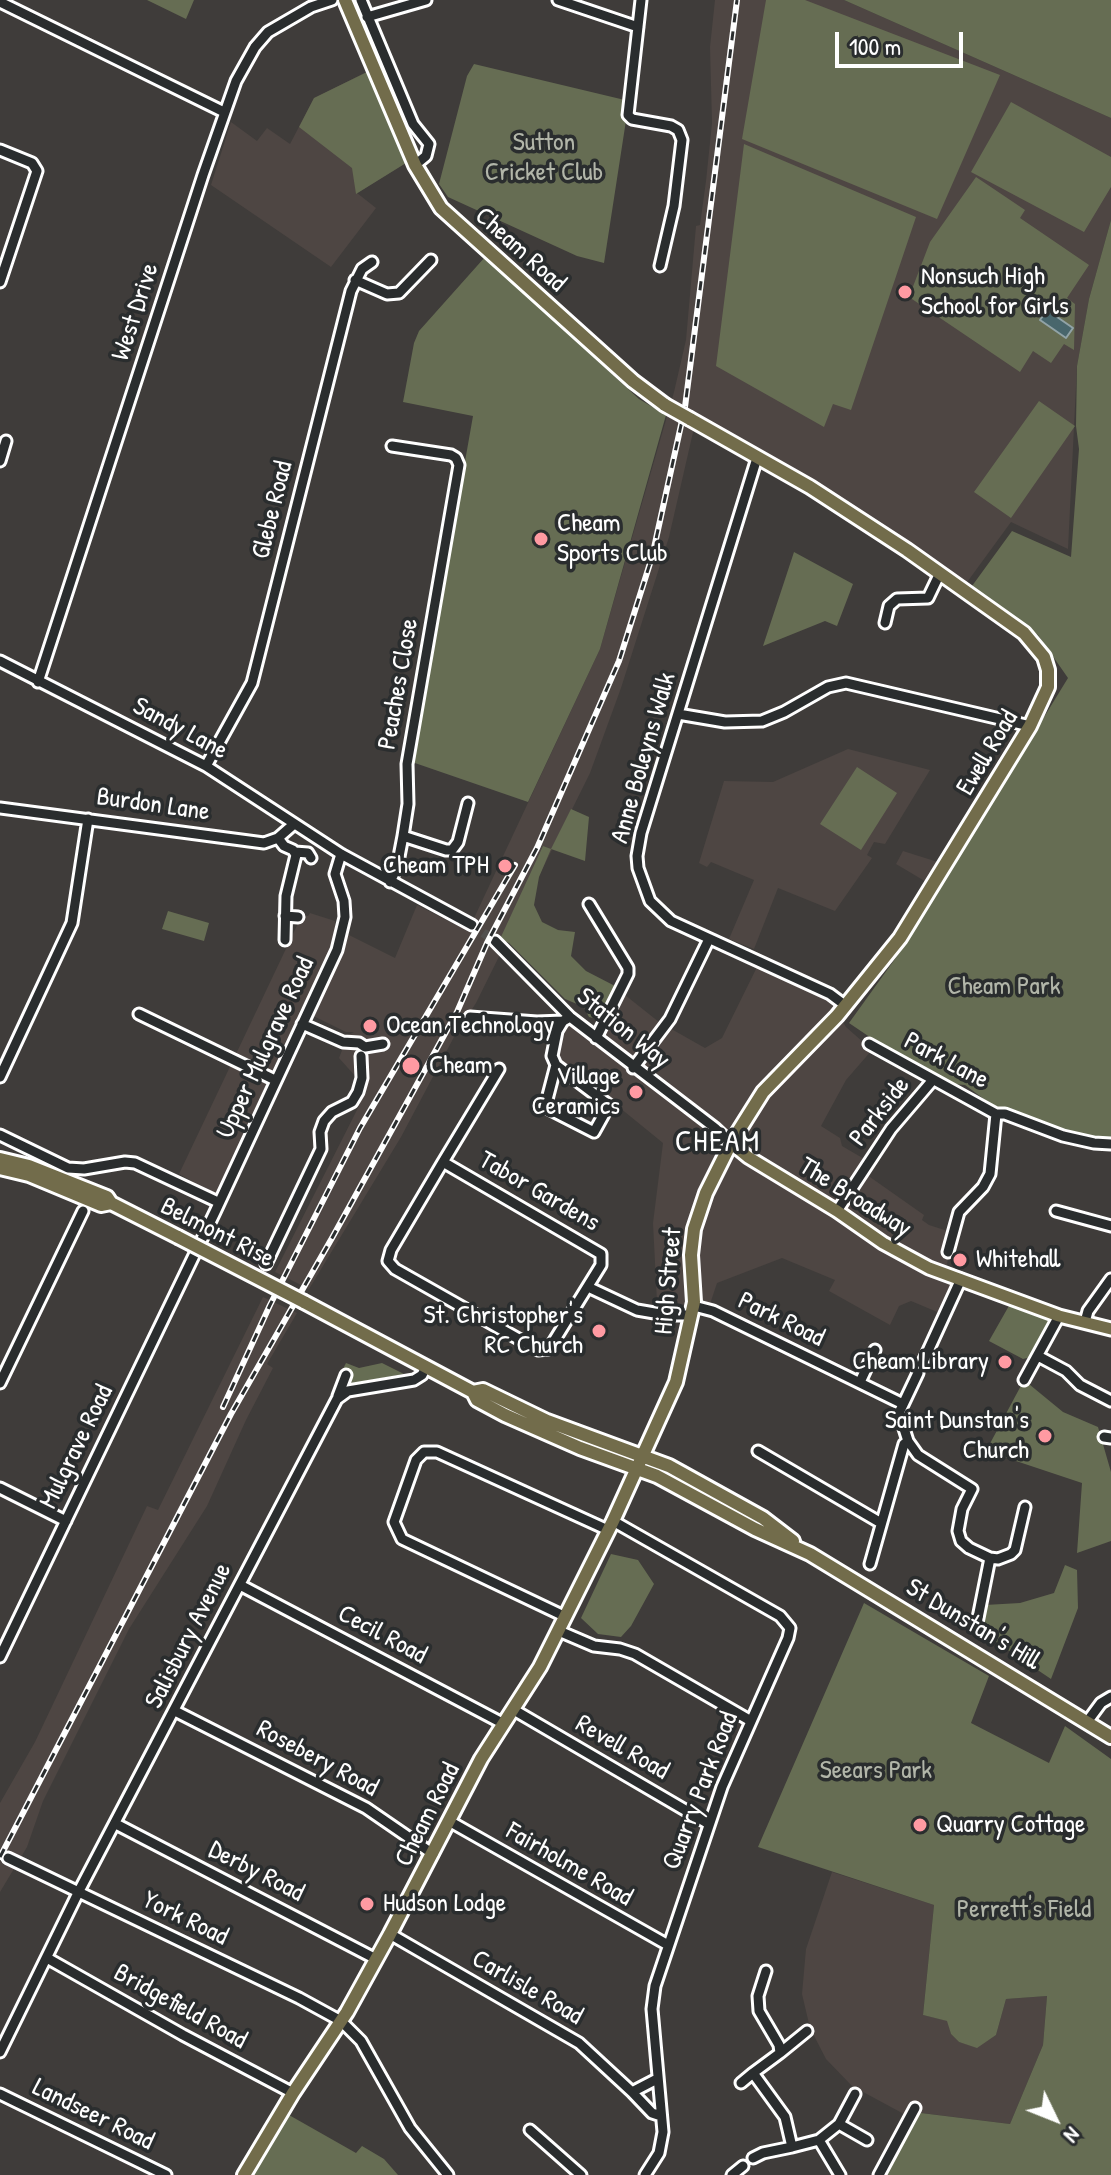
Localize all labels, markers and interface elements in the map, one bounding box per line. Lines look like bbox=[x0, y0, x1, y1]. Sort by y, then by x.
scale bar bbox=[839, 16, 967, 66]
text: 100 m bbox=[849, 30, 901, 62]
park label: Sutton Cricket Club bbox=[485, 127, 603, 188]
street label: Cheam Road bbox=[468, 201, 572, 299]
street label: West Drive bbox=[106, 260, 166, 364]
place label: Nonsuch High School for Girls bbox=[921, 261, 1069, 322]
marker: Nonsuch High School for Girls bbox=[896, 283, 914, 301]
street label: Glebe Road bbox=[246, 458, 300, 562]
place label: Cheam Sports Club bbox=[557, 508, 668, 570]
marker: Cheam Sports Club bbox=[532, 530, 550, 548]
street label: Peaches Close bbox=[372, 616, 426, 752]
street label: Anne Boleyns Walk bbox=[605, 669, 683, 847]
street label: Sandy Lane bbox=[127, 691, 233, 767]
street label: Ewell Road bbox=[951, 705, 1025, 801]
street label: Burdon Lane bbox=[94, 782, 212, 828]
place label: Cheam TPH bbox=[383, 850, 489, 882]
marker: Cheam TPH bbox=[496, 857, 514, 875]
street label: Upper Mulgrave Road bbox=[210, 952, 322, 1144]
park label: Cheam Park bbox=[948, 971, 1060, 1003]
street label: Station Way bbox=[570, 982, 676, 1076]
place label: Ocean Technology bbox=[386, 1010, 555, 1042]
marker: Ocean Technology bbox=[361, 1017, 379, 1035]
street label: Park Lane bbox=[898, 1026, 994, 1096]
place label: Cheam bbox=[429, 1050, 492, 1082]
marker: Cheam bbox=[400, 1055, 422, 1077]
place label: Village Ceramics bbox=[532, 1061, 620, 1122]
street label: Parkside bbox=[843, 1071, 917, 1153]
marker: Village Ceramics bbox=[627, 1083, 645, 1101]
district label: CHEAM bbox=[675, 1125, 761, 1161]
street label: Tabor Gardens bbox=[473, 1145, 605, 1239]
street label: The Broadway bbox=[793, 1151, 917, 1245]
street label: Belmont Rise bbox=[155, 1191, 279, 1275]
street label: High Street bbox=[649, 1226, 689, 1336]
place label: Whitehall bbox=[976, 1244, 1060, 1276]
marker: Whitehall bbox=[951, 1251, 969, 1269]
street label: Park Road bbox=[733, 1286, 829, 1354]
place label: St. Christopher's RC Church bbox=[423, 1300, 583, 1362]
marker: St. Christopher's RC Church bbox=[590, 1322, 608, 1340]
place label: Cheam Library bbox=[852, 1346, 989, 1378]
marker: Cheam Library bbox=[996, 1353, 1014, 1371]
street label: Mulgrave Road bbox=[34, 1380, 120, 1514]
place label: Saint Dunstan's Church bbox=[885, 1405, 1029, 1466]
marker: Saint Dunstan's Church bbox=[1036, 1427, 1054, 1445]
street label: Salisbury Avenue bbox=[139, 1558, 239, 1714]
street label: St Dunstan's Hill bbox=[900, 1573, 1046, 1677]
street label: Cecil Road bbox=[332, 1599, 432, 1671]
street label: Quarry Park Road bbox=[657, 1708, 745, 1874]
street label: Revell Road bbox=[570, 1709, 674, 1787]
street label: Rosebery Road bbox=[251, 1714, 383, 1804]
park label: Seears Park bbox=[820, 1755, 932, 1787]
street label: Cheam Road bbox=[389, 1758, 467, 1872]
place label: Quarry Cottage bbox=[936, 1809, 1085, 1841]
street label: Fairholme Road bbox=[500, 1816, 638, 1914]
marker: Quarry Cottage bbox=[911, 1816, 929, 1834]
street label: Derby Road bbox=[203, 1835, 309, 1909]
street label: York Road bbox=[137, 1885, 233, 1953]
place label: Hudson Lodge bbox=[383, 1888, 506, 1920]
park label: Perrett's Field bbox=[957, 1894, 1091, 1926]
marker: Hudson Lodge bbox=[358, 1895, 376, 1913]
street label: Carlisle Road bbox=[466, 1944, 588, 2032]
street label: Bridgefield Road bbox=[108, 1958, 252, 2056]
street label: Landseer Road bbox=[27, 2072, 159, 2158]
north arrow bbox=[1015, 2079, 1095, 2159]
text: N bbox=[1058, 2121, 1088, 2150]

